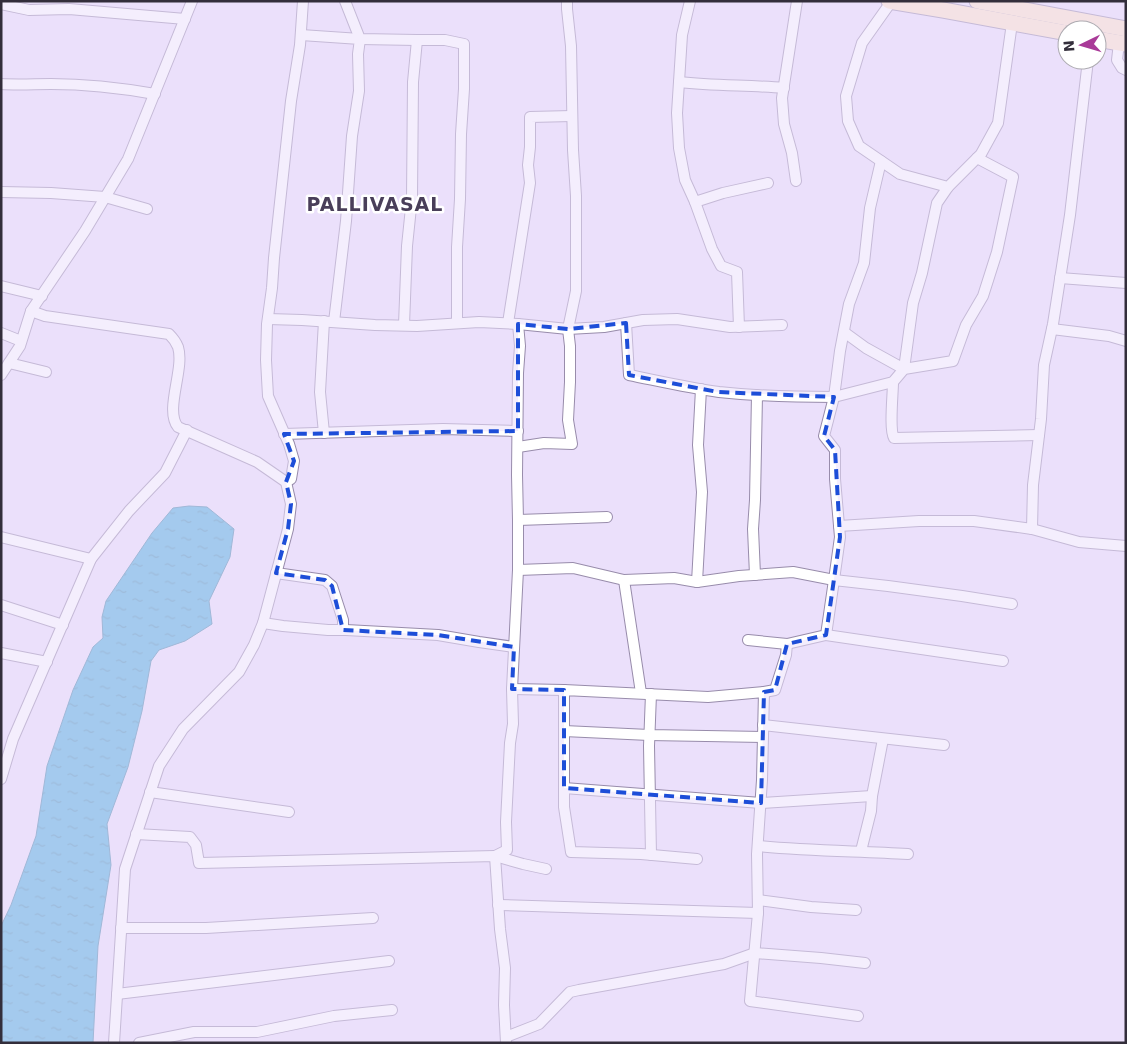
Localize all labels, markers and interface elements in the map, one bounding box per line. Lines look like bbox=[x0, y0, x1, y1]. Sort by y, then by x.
north arrow bbox=[1057, 20, 1107, 70]
text: N bbox=[1061, 40, 1078, 53]
district label: PALLIVASAL bbox=[307, 193, 443, 215]

